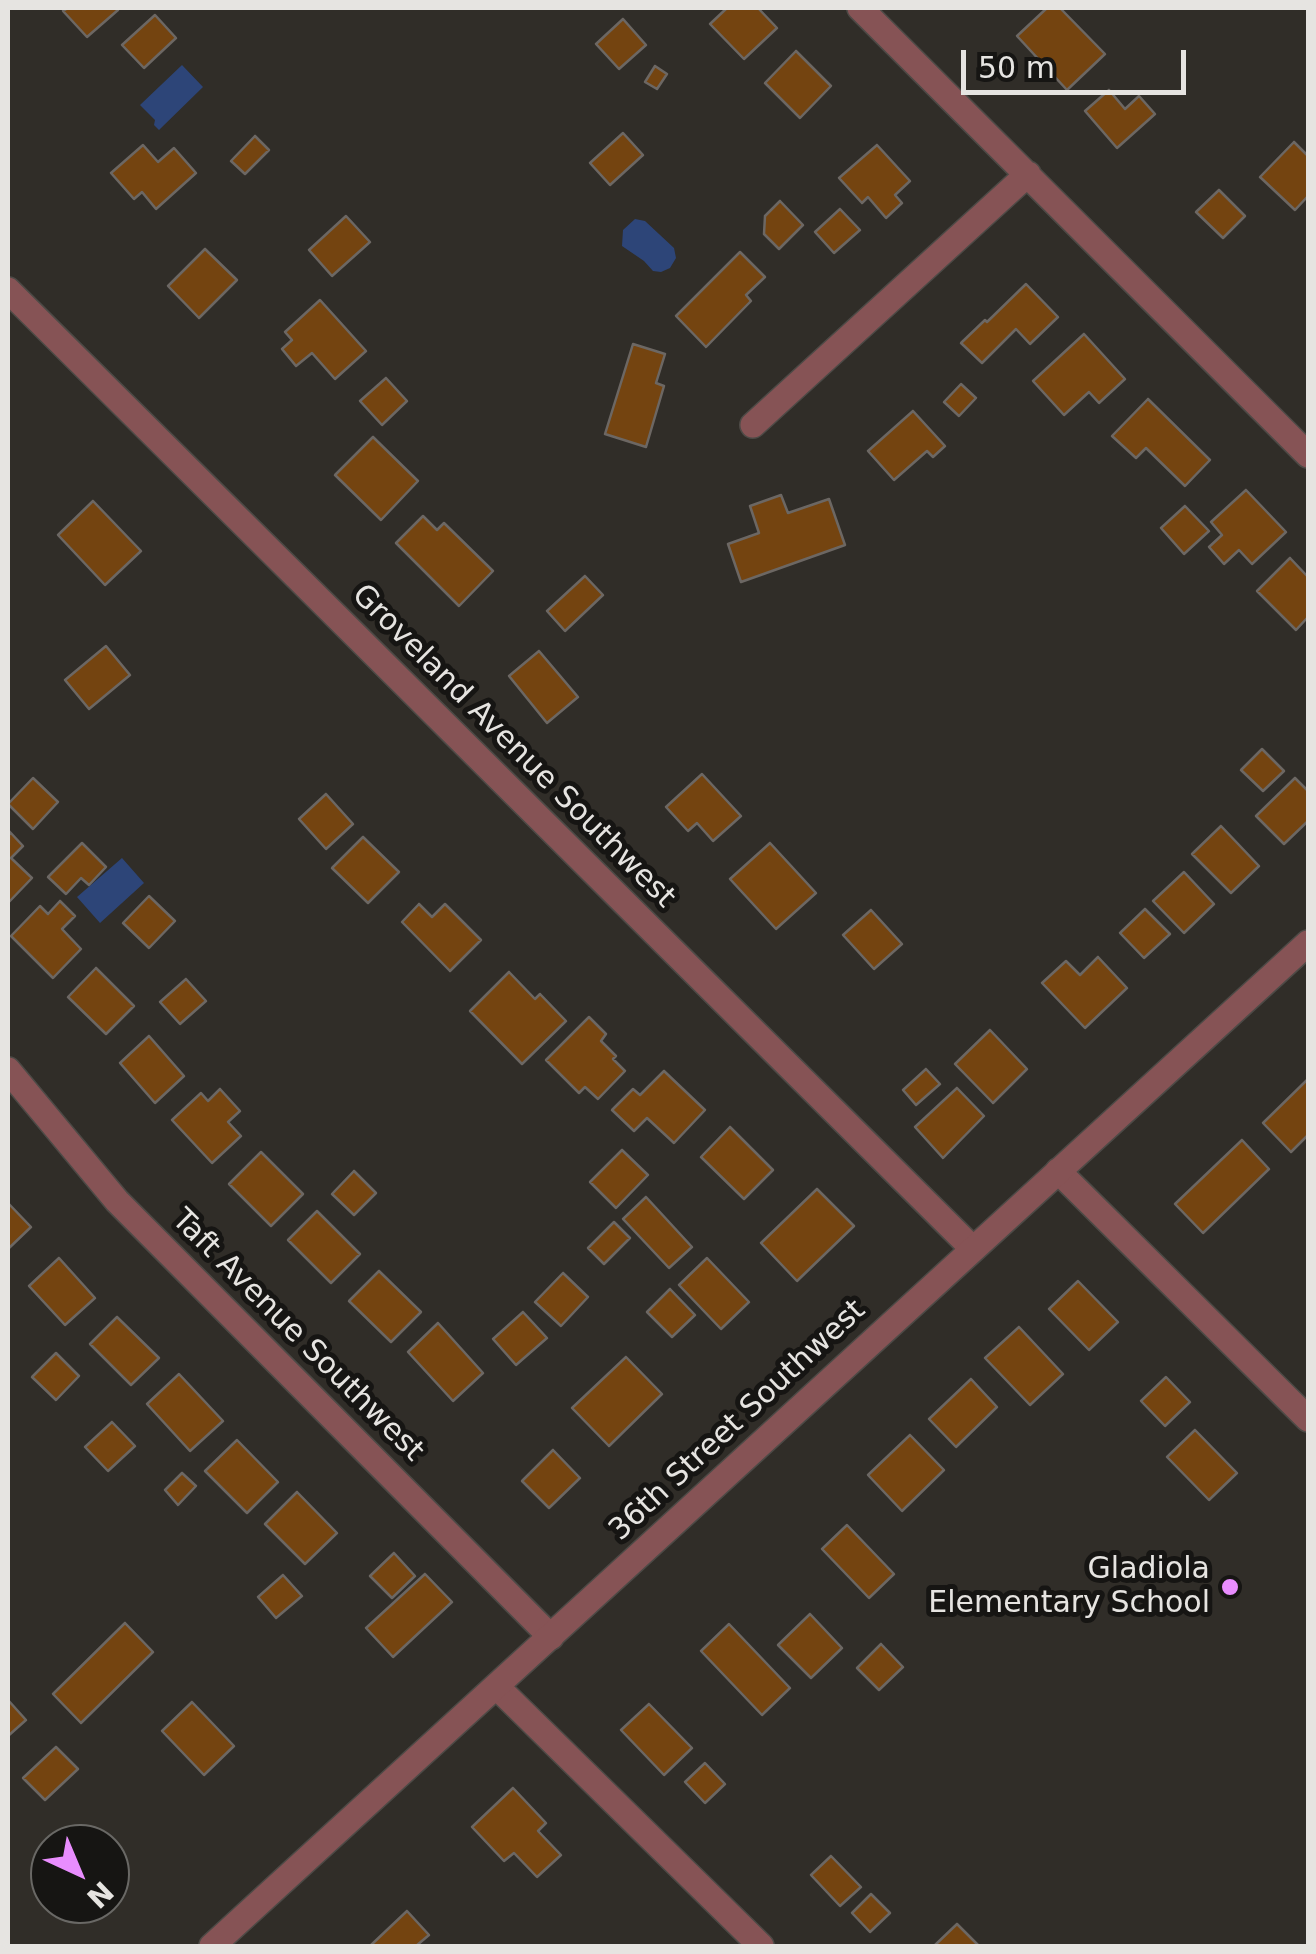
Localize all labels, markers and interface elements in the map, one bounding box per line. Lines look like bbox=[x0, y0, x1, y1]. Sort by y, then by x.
scale bar bbox=[966, 30, 1191, 92]
text: 50 m bbox=[978, 50, 1055, 85]
street label: Groveland Avenue Southwest bbox=[344, 578, 682, 916]
street label: Taft Avenue Southwest bbox=[163, 1202, 431, 1470]
street label: 36th Street Southwest bbox=[603, 1293, 873, 1549]
place label: Gladiola Elementary School bbox=[928, 1552, 1210, 1622]
marker: Gladiola Elementary School bbox=[1219, 1576, 1241, 1598]
north arrow bbox=[30, 1824, 130, 1924]
text: N bbox=[80, 1874, 120, 1915]

